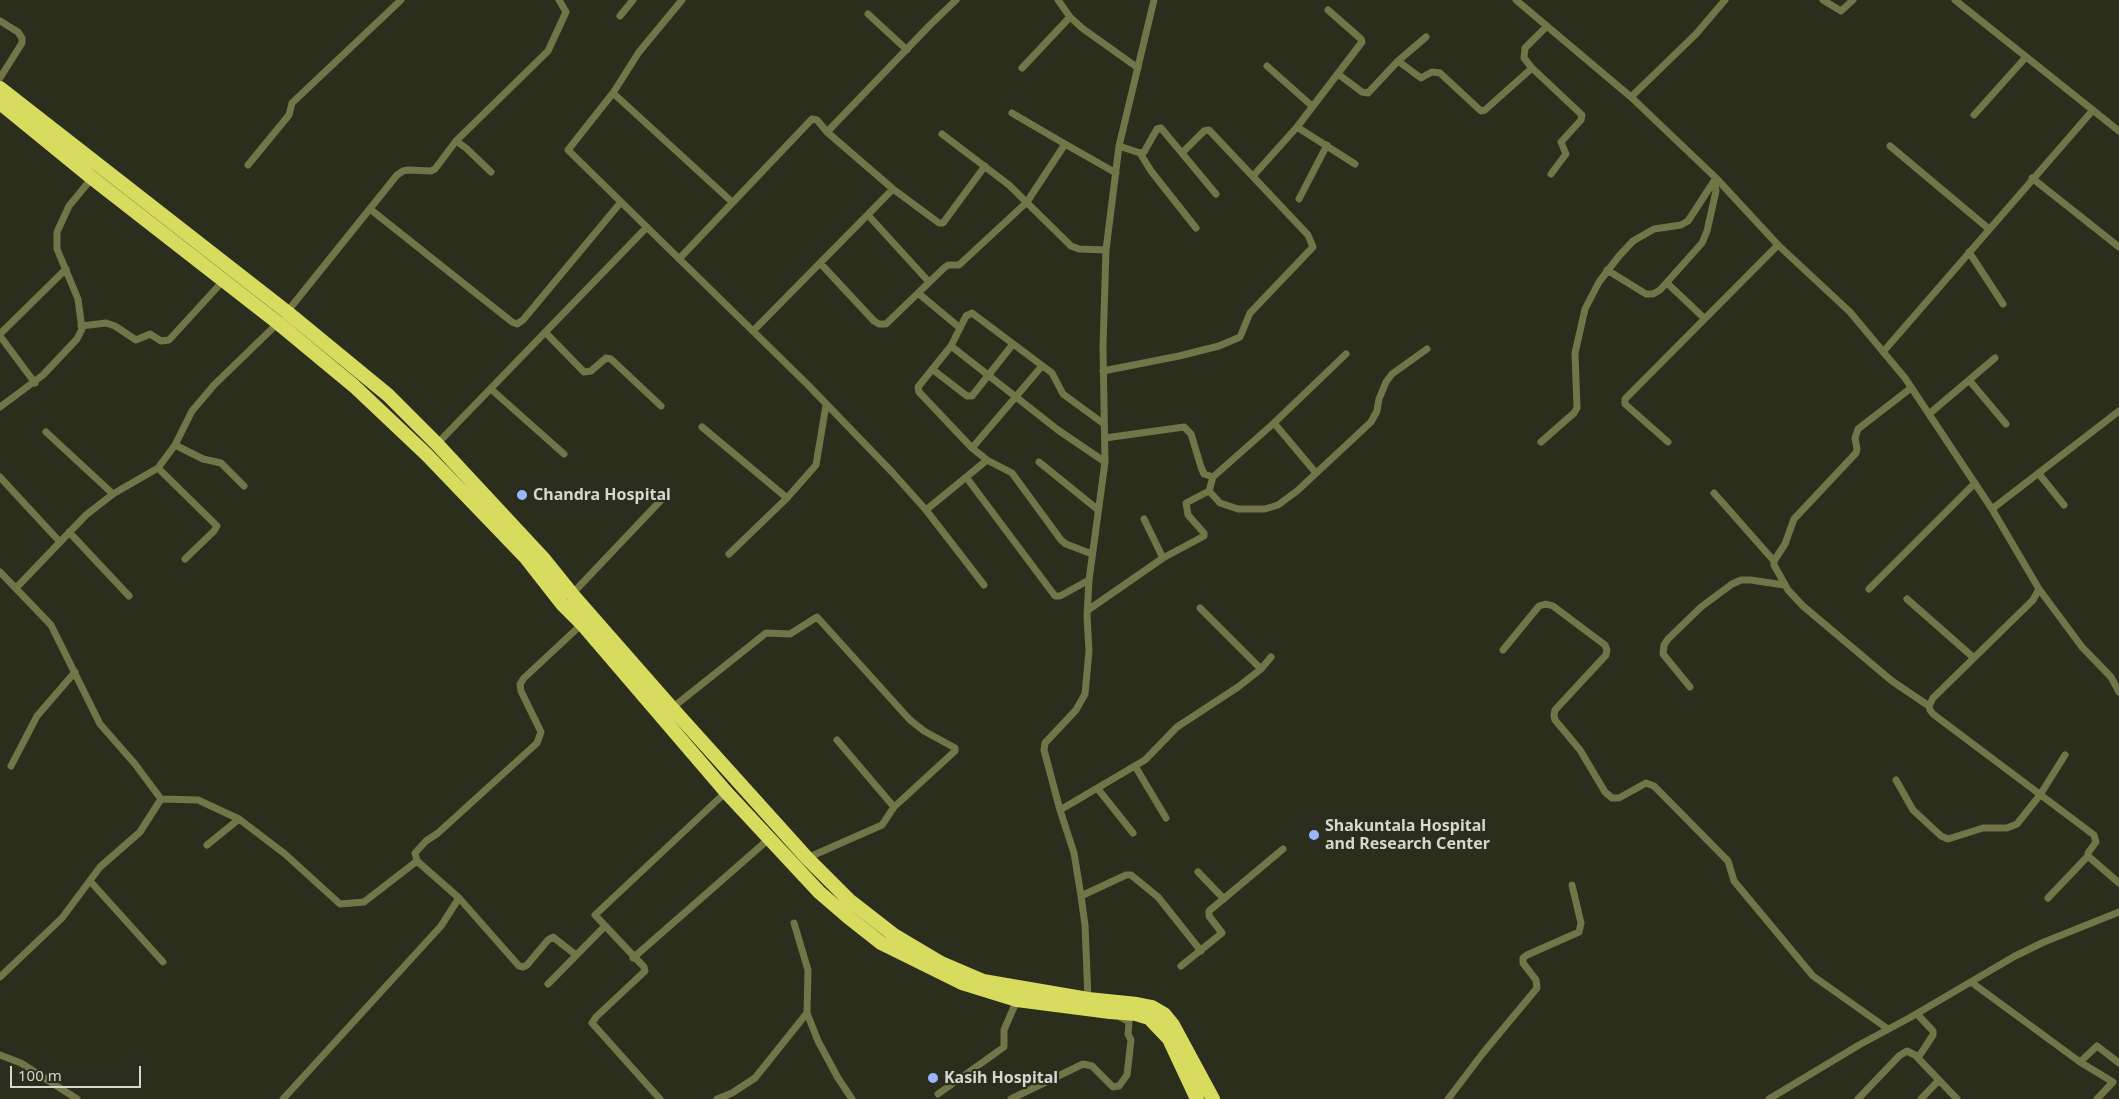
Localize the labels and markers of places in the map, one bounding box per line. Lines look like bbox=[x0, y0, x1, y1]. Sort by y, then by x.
place label: Chandra Hospital bbox=[533, 485, 671, 505]
marker: Chandra Hospital bbox=[515, 488, 529, 502]
place label: Shakuntala Hospital and Research Center bbox=[1325, 816, 1490, 854]
marker: Shakuntala Hospital and Research Center bbox=[1307, 828, 1321, 842]
place label: Kasih Hospital bbox=[944, 1068, 1058, 1088]
marker: Kasih Hospital bbox=[926, 1071, 940, 1085]

